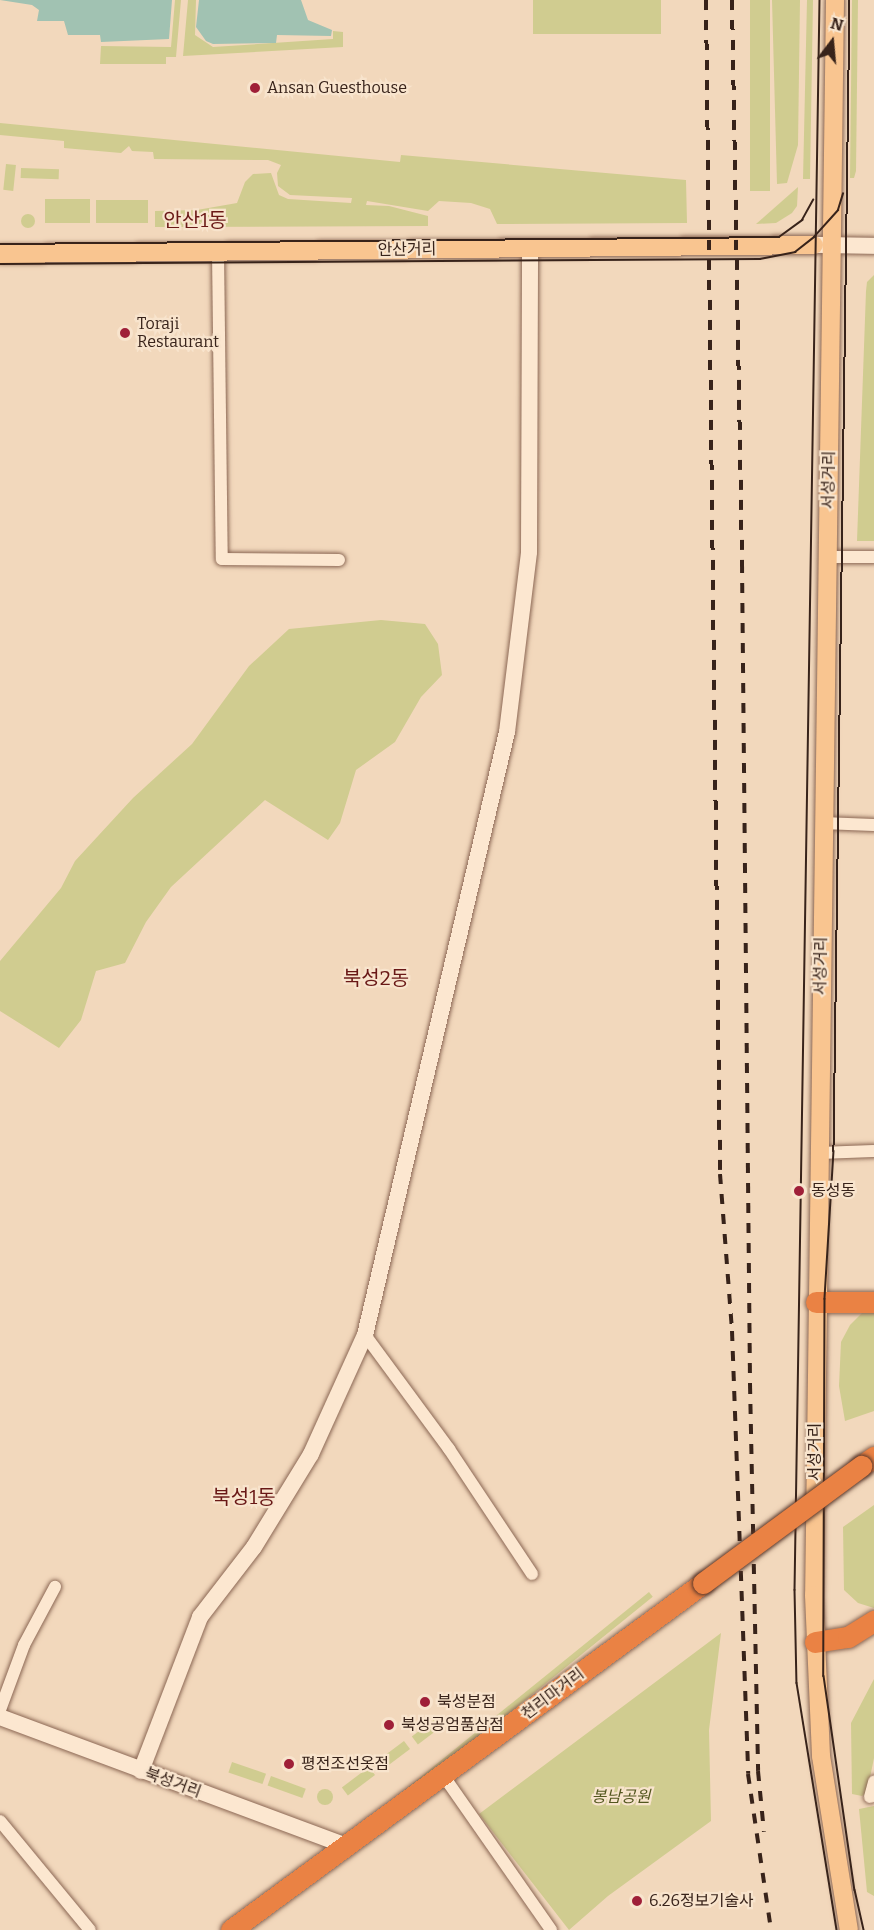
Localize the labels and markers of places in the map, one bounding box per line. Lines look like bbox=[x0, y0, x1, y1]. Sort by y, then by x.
place label: Ansan Guesthouse bbox=[267, 78, 407, 98]
marker: Ansan Guesthouse bbox=[248, 81, 262, 95]
place label: Toraji Restaurant bbox=[137, 314, 219, 352]
marker: Toraji Restaurant bbox=[118, 326, 132, 340]
place label: 동성동 bbox=[811, 1181, 855, 1201]
marker: 동성동 bbox=[792, 1184, 806, 1198]
place label: 북성분점 bbox=[437, 1692, 496, 1712]
marker: 북성분점 bbox=[418, 1695, 432, 1709]
place label: 북성공엄품삼점 bbox=[401, 1715, 504, 1735]
marker: 북성공엄품삼점 bbox=[382, 1718, 396, 1732]
place label: 평전조선옷점 bbox=[301, 1754, 389, 1774]
marker: 평전조선옷점 bbox=[282, 1757, 296, 1771]
place label: 6.26정보기술사 bbox=[649, 1891, 754, 1911]
marker: 6.26정보기술사 bbox=[630, 1894, 644, 1908]

